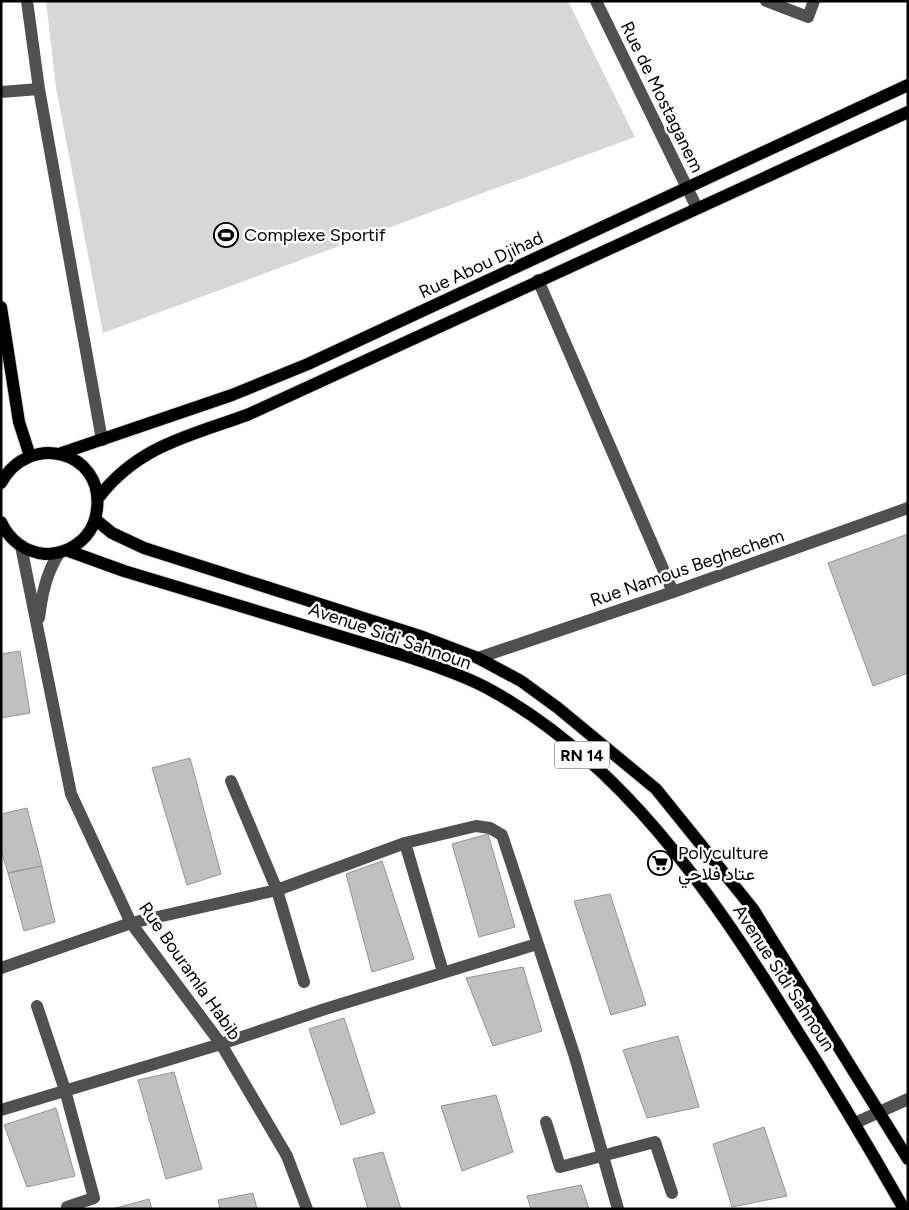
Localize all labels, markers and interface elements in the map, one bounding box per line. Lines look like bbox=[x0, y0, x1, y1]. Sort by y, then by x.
street label: Rue de Mostaganem bbox=[616, 18, 708, 176]
sports icon: Complexe Sportif bbox=[213, 222, 239, 248]
place label: Complexe Sportif bbox=[244, 224, 386, 246]
street label: Rue Abou Djihad bbox=[415, 227, 547, 303]
street label: Rue Namous Beghechem bbox=[587, 524, 787, 612]
street label: Avenue Sidi Sahnoun bbox=[306, 598, 474, 674]
road number: RN 14 bbox=[554, 742, 610, 768]
place label: Polyculture عتاد فلاحي bbox=[678, 842, 769, 889]
supermarket icon: Polyculture عتاد فلاحي bbox=[647, 850, 673, 876]
street label: Rue Bouramla Habib bbox=[134, 898, 246, 1044]
street label: Avenue Sidi Sahnoun bbox=[728, 900, 840, 1056]

